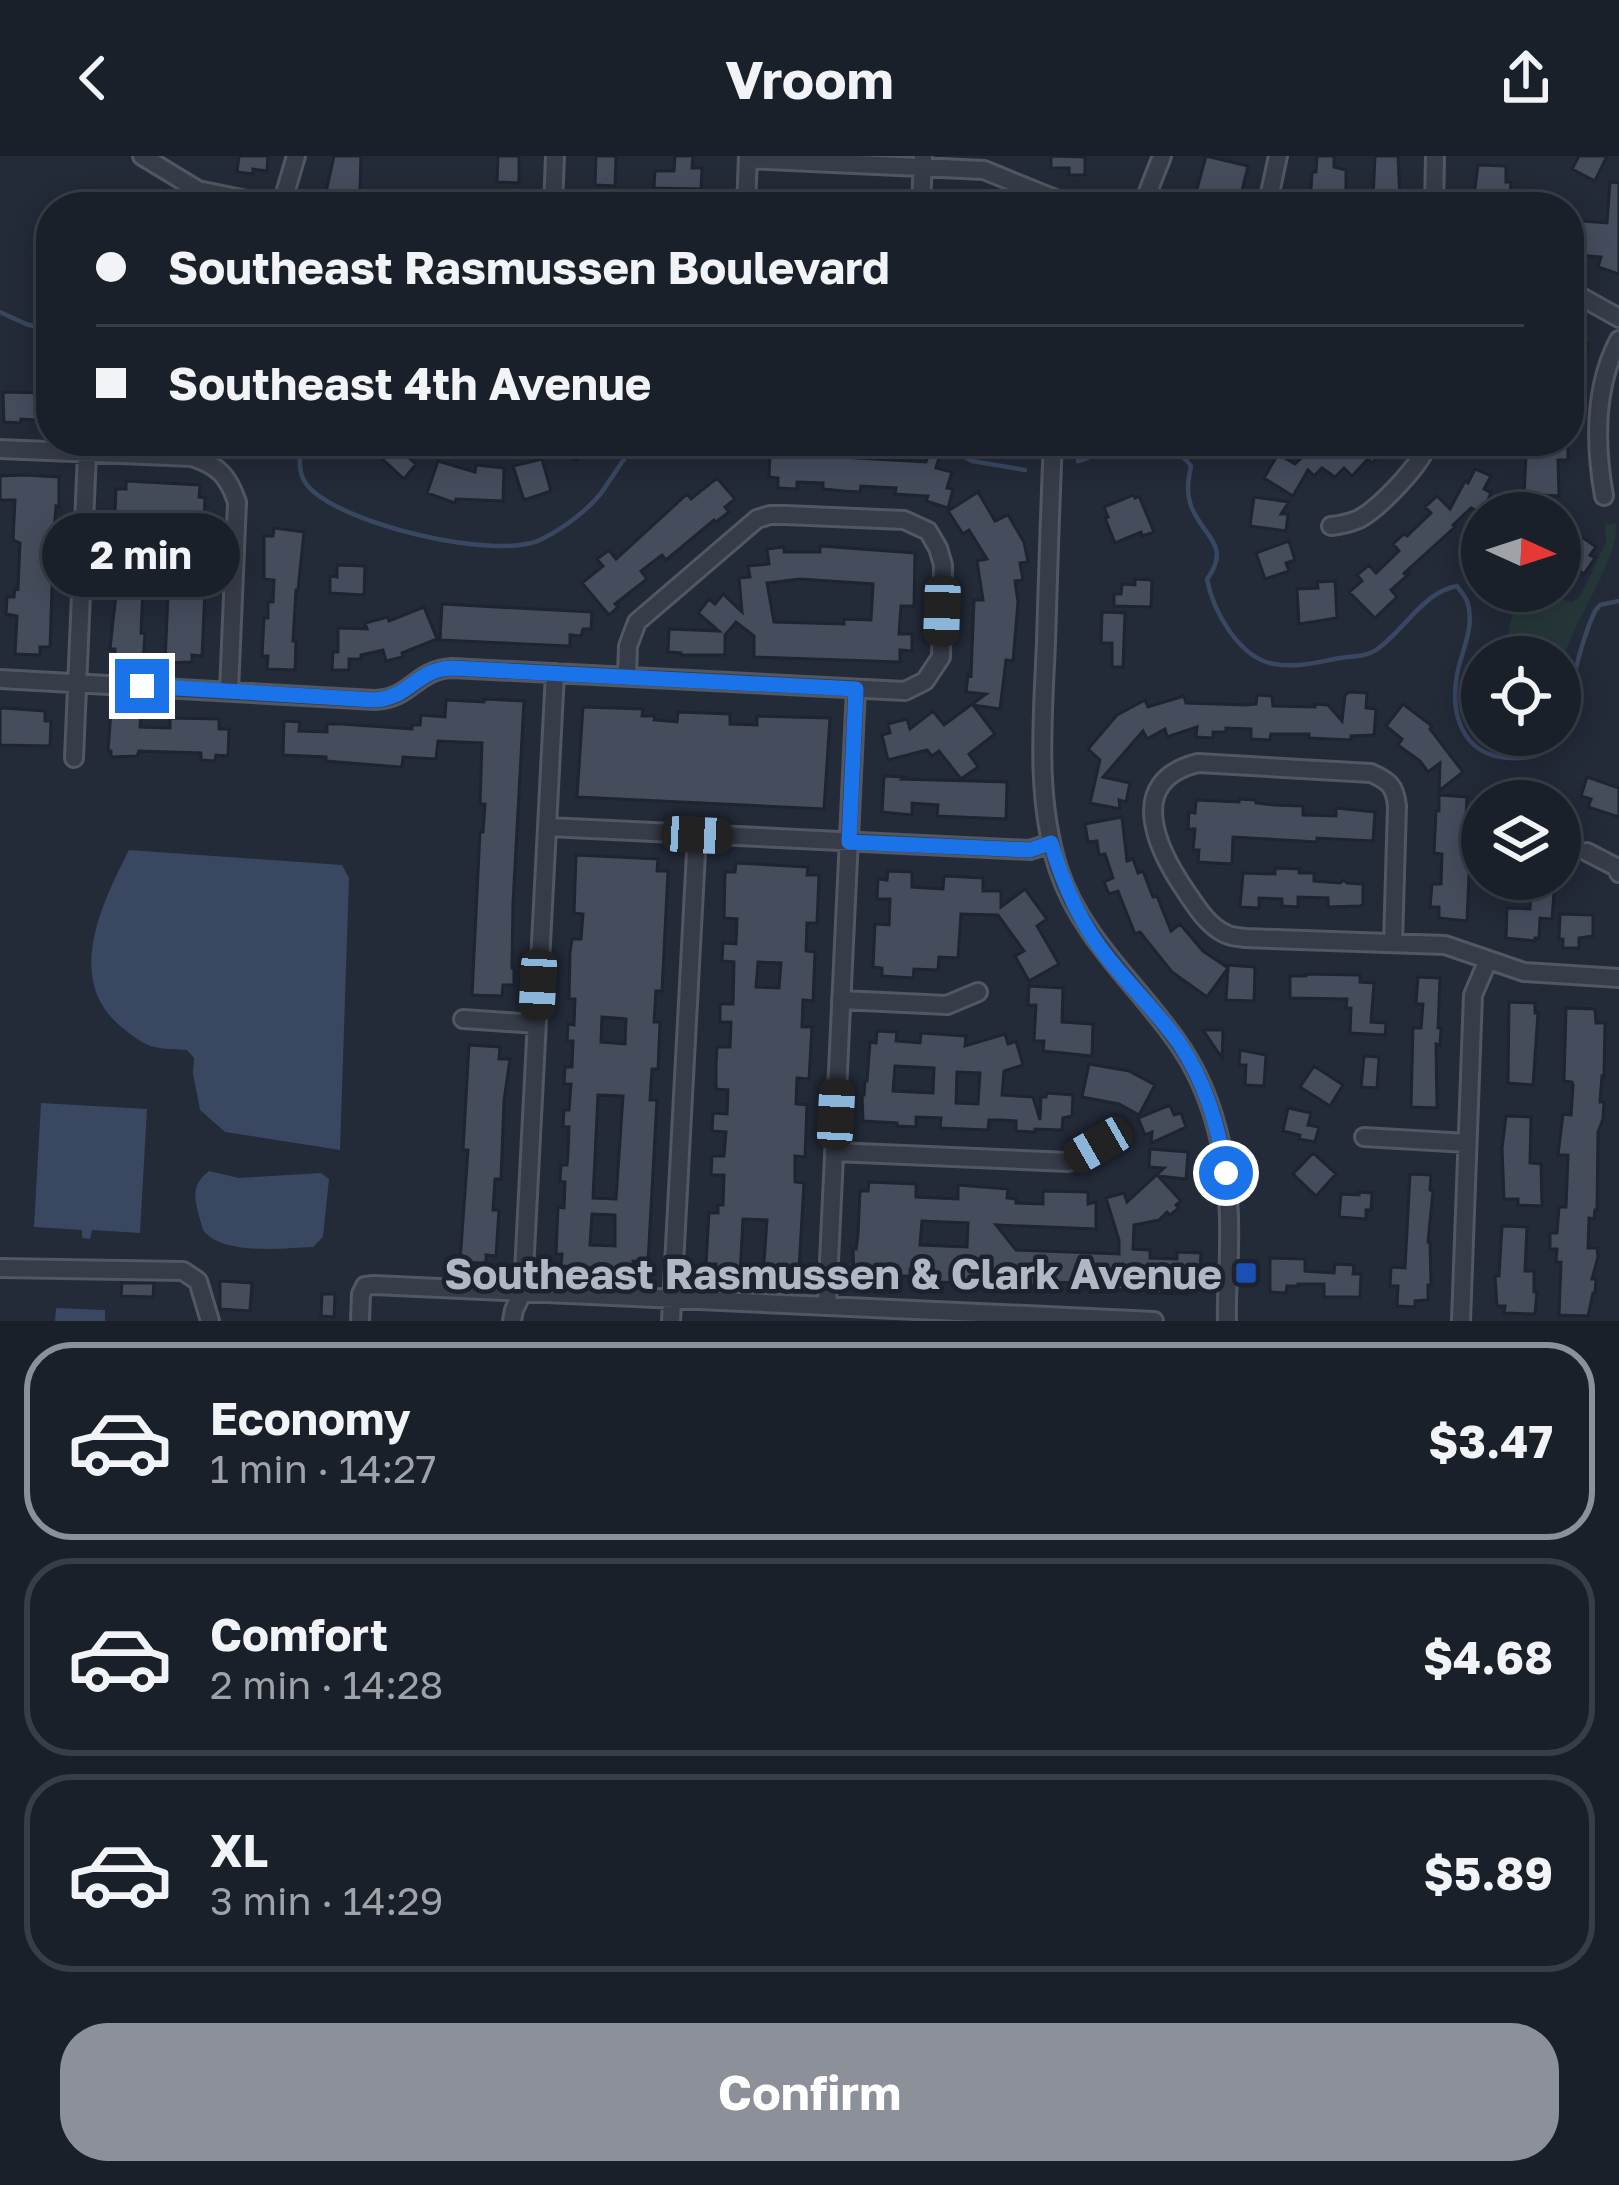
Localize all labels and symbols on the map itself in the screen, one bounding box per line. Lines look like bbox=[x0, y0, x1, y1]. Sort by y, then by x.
north arrow bbox=[1461, 492, 1581, 612]
callout: 2 min bbox=[43, 512, 241, 596]
car bbox=[923, 574, 961, 648]
route end bbox=[115, 659, 169, 713]
car bbox=[660, 815, 734, 855]
car bbox=[518, 948, 558, 1022]
car bbox=[816, 1077, 856, 1151]
car bbox=[1058, 1111, 1138, 1179]
route start bbox=[1199, 1146, 1253, 1200]
place label: Southeast Rasmussen & Clark Avenue bbox=[444, 1248, 1222, 1298]
marker: Southeast Rasmussen & Clark Avenue bbox=[1233, 1260, 1259, 1286]

